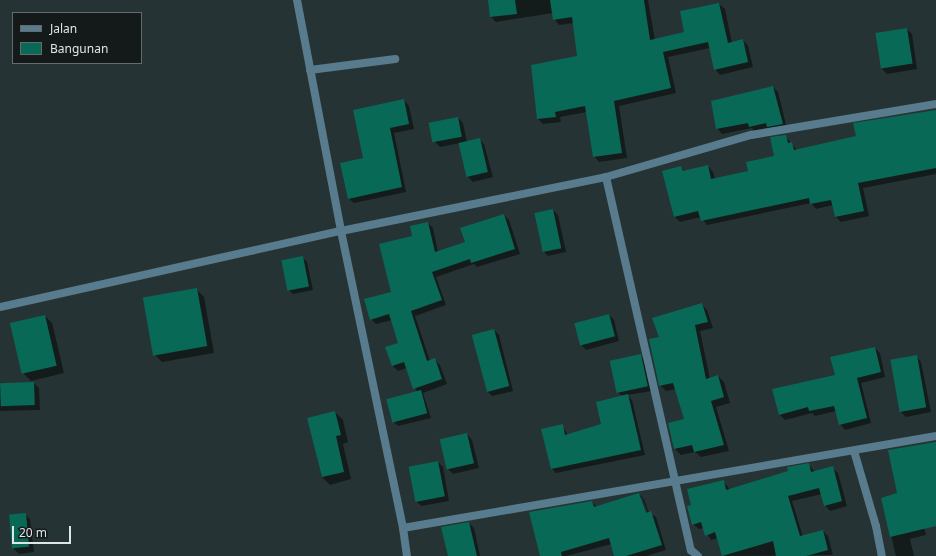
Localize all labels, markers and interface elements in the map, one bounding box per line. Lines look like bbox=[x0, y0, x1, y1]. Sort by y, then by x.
legend bbox=[12, 12, 142, 64]
text: Jalan bbox=[50, 20, 77, 37]
text: Bangunan bbox=[50, 40, 108, 57]
scale bar bbox=[14, 518, 73, 544]
text: 20 m bbox=[19, 524, 47, 541]

